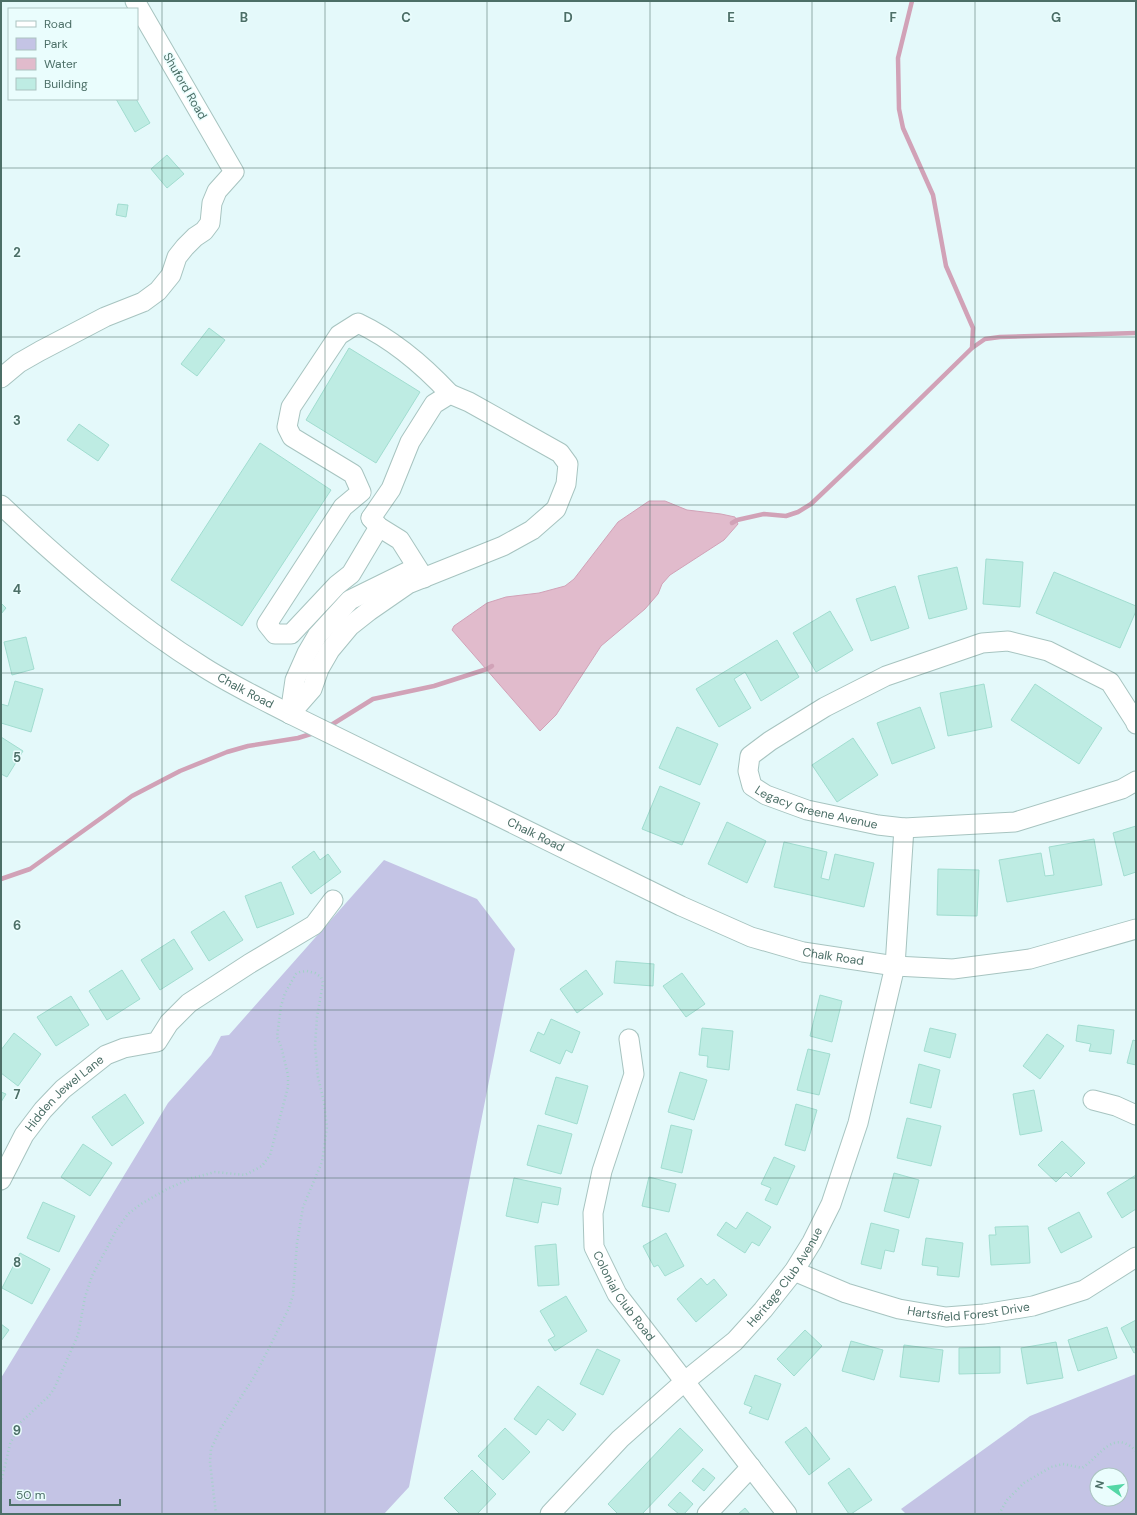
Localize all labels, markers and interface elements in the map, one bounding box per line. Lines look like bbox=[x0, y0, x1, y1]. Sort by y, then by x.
legend bbox=[8, 8, 138, 100]
text: B bbox=[240, 9, 248, 26]
text: C bbox=[401, 9, 411, 26]
text: D bbox=[563, 9, 573, 26]
text: E bbox=[727, 9, 735, 26]
text: F bbox=[889, 9, 897, 26]
text: G bbox=[1051, 9, 1061, 26]
text: Road bbox=[44, 16, 72, 32]
text: Park bbox=[44, 36, 68, 52]
street label: Shuford Road bbox=[159, 50, 211, 122]
text: Water bbox=[44, 56, 78, 72]
text: Building bbox=[44, 76, 88, 92]
text: 2 bbox=[13, 244, 21, 261]
text: 3 bbox=[13, 412, 21, 429]
text: 4 bbox=[13, 581, 21, 598]
street label: Chalk Road bbox=[214, 669, 276, 712]
text: 5 bbox=[13, 749, 21, 766]
street label: Legacy Greene Avenue bbox=[752, 782, 879, 833]
street label: Chalk Road bbox=[504, 814, 567, 856]
text: 6 bbox=[13, 917, 21, 934]
street label: Chalk Road bbox=[801, 944, 865, 969]
street label: Hidden Jewel Lane bbox=[22, 1052, 107, 1135]
text: 7 bbox=[14, 1086, 21, 1103]
street label: Heritage Club Avenue bbox=[743, 1224, 826, 1331]
street label: Colonial Club Road bbox=[589, 1248, 659, 1344]
text: 8 bbox=[13, 1254, 21, 1271]
street label: Hartsfield Forest Drive bbox=[906, 1299, 1031, 1325]
text: 9 bbox=[13, 1422, 21, 1439]
north arrow bbox=[1089, 1467, 1129, 1507]
text: N bbox=[1092, 1479, 1107, 1490]
scale bar bbox=[10, 1481, 120, 1507]
text: 50 m bbox=[16, 1487, 45, 1503]

